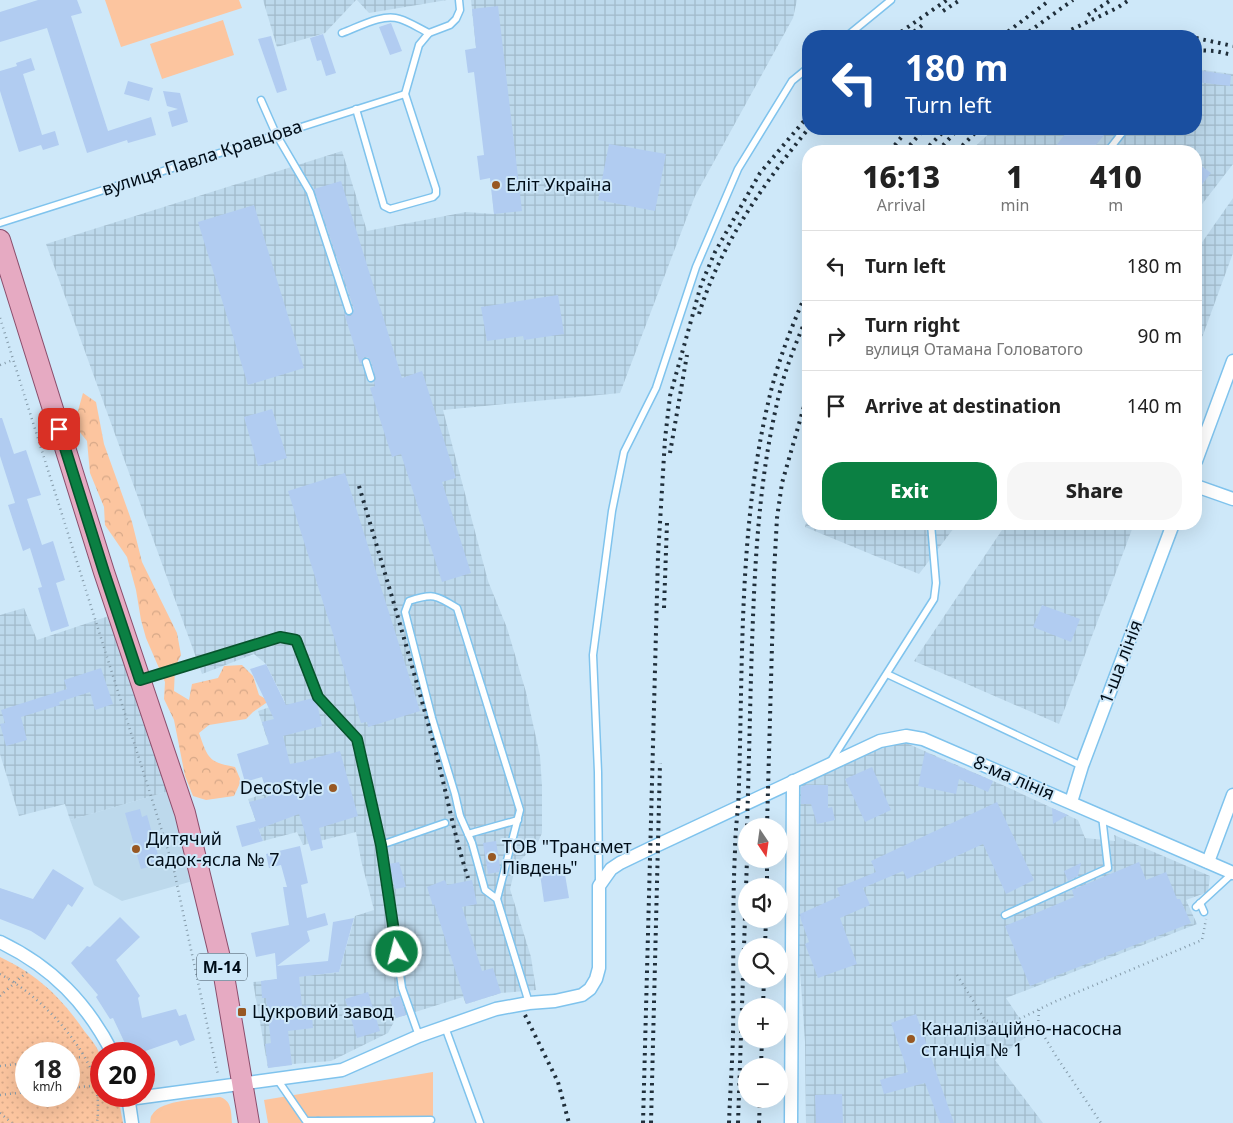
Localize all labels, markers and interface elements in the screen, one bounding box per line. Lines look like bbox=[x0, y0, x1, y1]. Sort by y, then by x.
text: 180 m bbox=[905, 44, 1008, 91]
icon: left bbox=[822, 50, 887, 115]
text: Turn left bbox=[905, 89, 992, 119]
street label: вулиця Павла Кравцова bbox=[99, 113, 305, 201]
text: 16:13 bbox=[862, 156, 940, 197]
text: 1 bbox=[1006, 156, 1024, 197]
text: 410 bbox=[1090, 156, 1142, 197]
place label: Еліт Україна bbox=[506, 172, 611, 196]
marker: Еліт Україна bbox=[490, 179, 502, 191]
text: Arrival bbox=[877, 194, 926, 216]
text: min bbox=[1000, 194, 1029, 216]
text: m bbox=[1108, 194, 1123, 216]
icon: left bbox=[822, 252, 850, 280]
text: Turn left bbox=[865, 253, 946, 279]
text: 180 m bbox=[1127, 253, 1182, 279]
text: Turn right bbox=[865, 312, 960, 338]
icon: right bbox=[822, 322, 850, 350]
text: 90 m bbox=[1138, 323, 1182, 349]
text: вулиця Отамана Головатого bbox=[865, 338, 1083, 360]
icon: arrive bbox=[822, 392, 850, 420]
text: Arrive at destination bbox=[865, 393, 1061, 419]
text: 140 m bbox=[1127, 393, 1182, 419]
pin bbox=[38, 408, 80, 450]
icon: arrive bbox=[45, 415, 73, 443]
button: Exit bbox=[822, 462, 997, 520]
button: Share bbox=[1007, 462, 1182, 520]
street label: 1-ша лінія bbox=[1093, 616, 1147, 707]
street label: 8-ма лінія bbox=[970, 749, 1059, 805]
place label: DecoStyle bbox=[240, 775, 323, 799]
marker: DecoStyle bbox=[327, 782, 339, 794]
north arrow bbox=[738, 818, 788, 868]
map controls bbox=[738, 818, 788, 1108]
place label: Дитячий садок-ясла № 7 bbox=[146, 826, 280, 871]
place label: ТОВ "Трансмет Південь" bbox=[502, 834, 632, 879]
marker: Дитячий садок-ясла № 7 bbox=[130, 843, 142, 855]
marker: ТОВ "Трансмет Південь" bbox=[486, 851, 498, 863]
button: sound bbox=[738, 878, 788, 928]
position arrow bbox=[370, 925, 422, 977]
button: search bbox=[738, 938, 788, 988]
road number: М-14 bbox=[197, 954, 247, 980]
button: + bbox=[738, 998, 788, 1048]
place label: Цукровий завод bbox=[252, 999, 394, 1023]
marker: Цукровий завод bbox=[236, 1006, 248, 1018]
place label: Каналізаційно-насосна станція № 1 bbox=[921, 1016, 1122, 1061]
marker: Каналізаційно-насосна станція № 1 bbox=[905, 1033, 917, 1045]
speed limit sign: 20 bbox=[90, 1042, 155, 1107]
text: 18 bbox=[33, 1051, 62, 1085]
button: − bbox=[738, 1058, 788, 1108]
text: km/h bbox=[33, 1078, 62, 1095]

